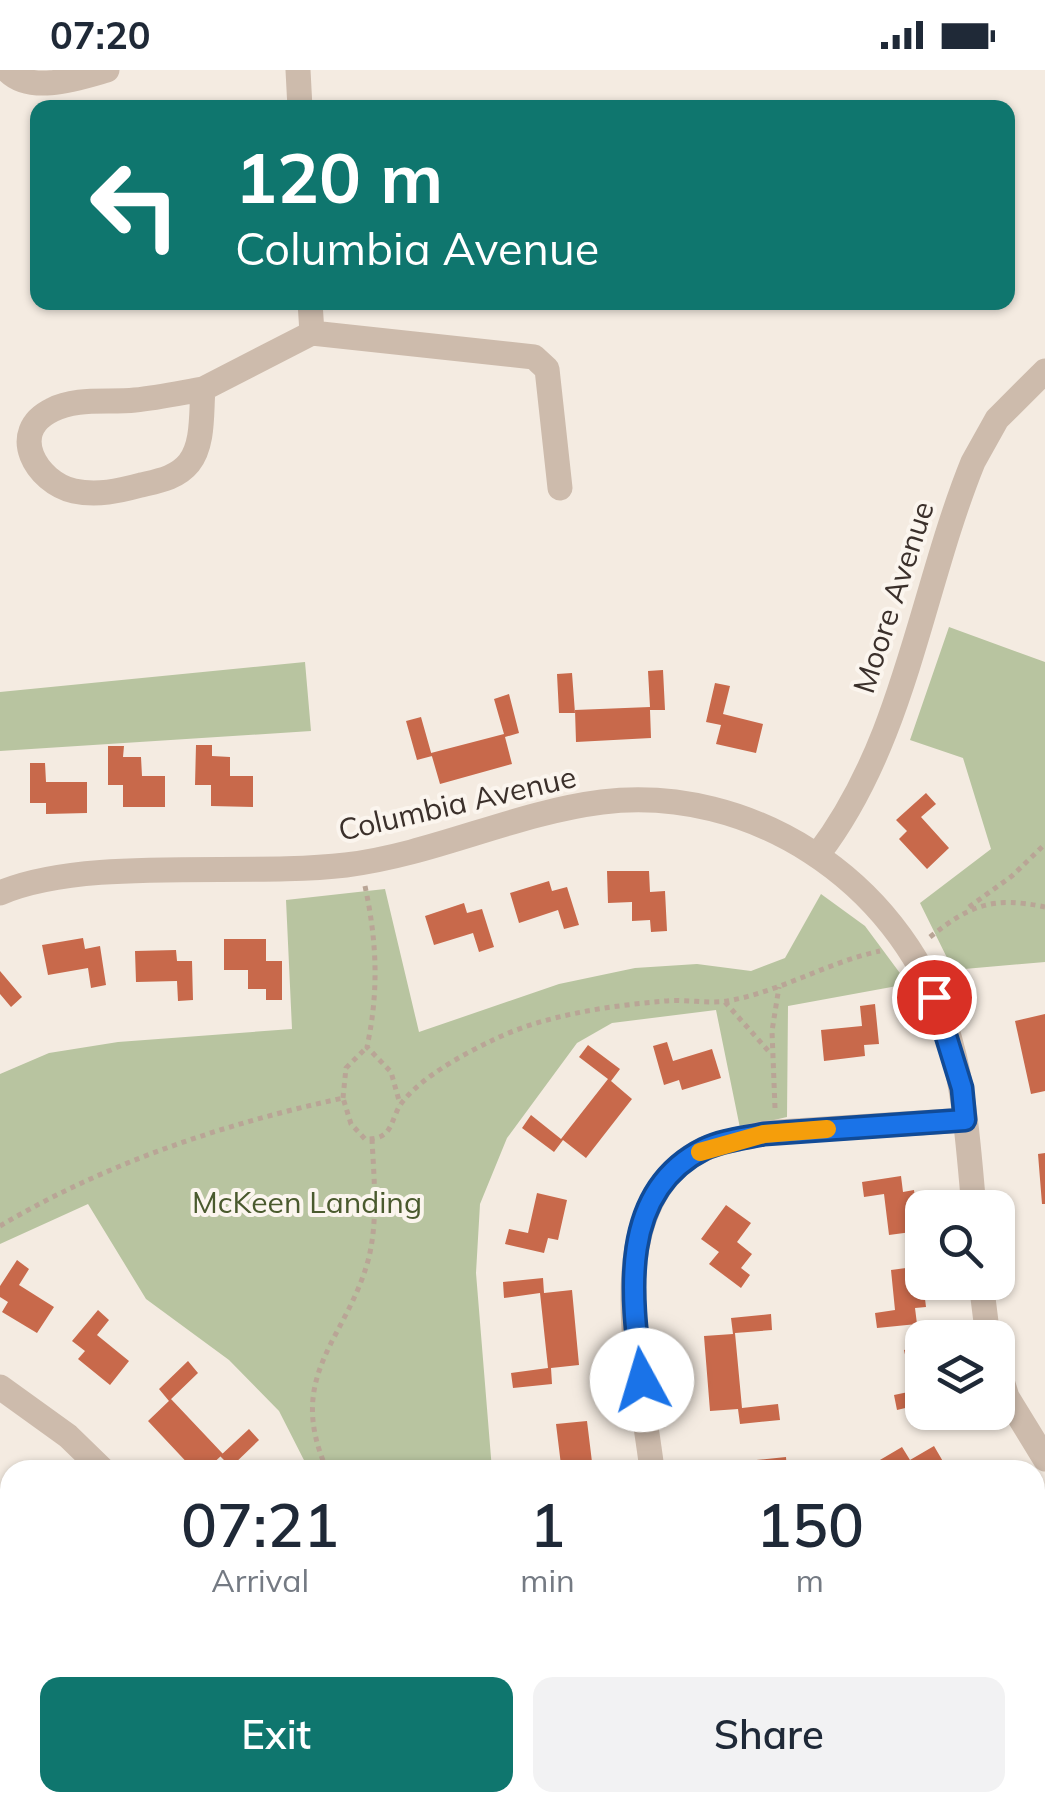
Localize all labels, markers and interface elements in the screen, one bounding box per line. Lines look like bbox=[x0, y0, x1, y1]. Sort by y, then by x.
text: 07:20 bbox=[50, 11, 151, 59]
text: 120 m bbox=[235, 133, 443, 221]
icon: left bbox=[70, 140, 200, 270]
text: Columbia Avenue bbox=[235, 220, 599, 276]
street label: Moore Avenue bbox=[844, 496, 942, 698]
street label: Columbia Avenue bbox=[334, 757, 580, 849]
pin bbox=[892, 955, 977, 1040]
icon: arrive bbox=[907, 970, 962, 1025]
park label: McKeen Landing bbox=[192, 1183, 422, 1221]
map controls bbox=[905, 1190, 1015, 1430]
button: search bbox=[905, 1190, 1015, 1300]
button: layers bbox=[905, 1320, 1015, 1430]
position arrow bbox=[590, 1328, 694, 1432]
text: 07:21 bbox=[181, 1487, 339, 1562]
text: 1 bbox=[530, 1487, 566, 1562]
text: 150 bbox=[756, 1487, 864, 1562]
text: Arrival bbox=[211, 1560, 309, 1600]
text: min bbox=[520, 1560, 575, 1600]
text: m bbox=[796, 1560, 824, 1600]
button: Exit bbox=[40, 1677, 513, 1792]
button: Share bbox=[533, 1677, 1005, 1792]

